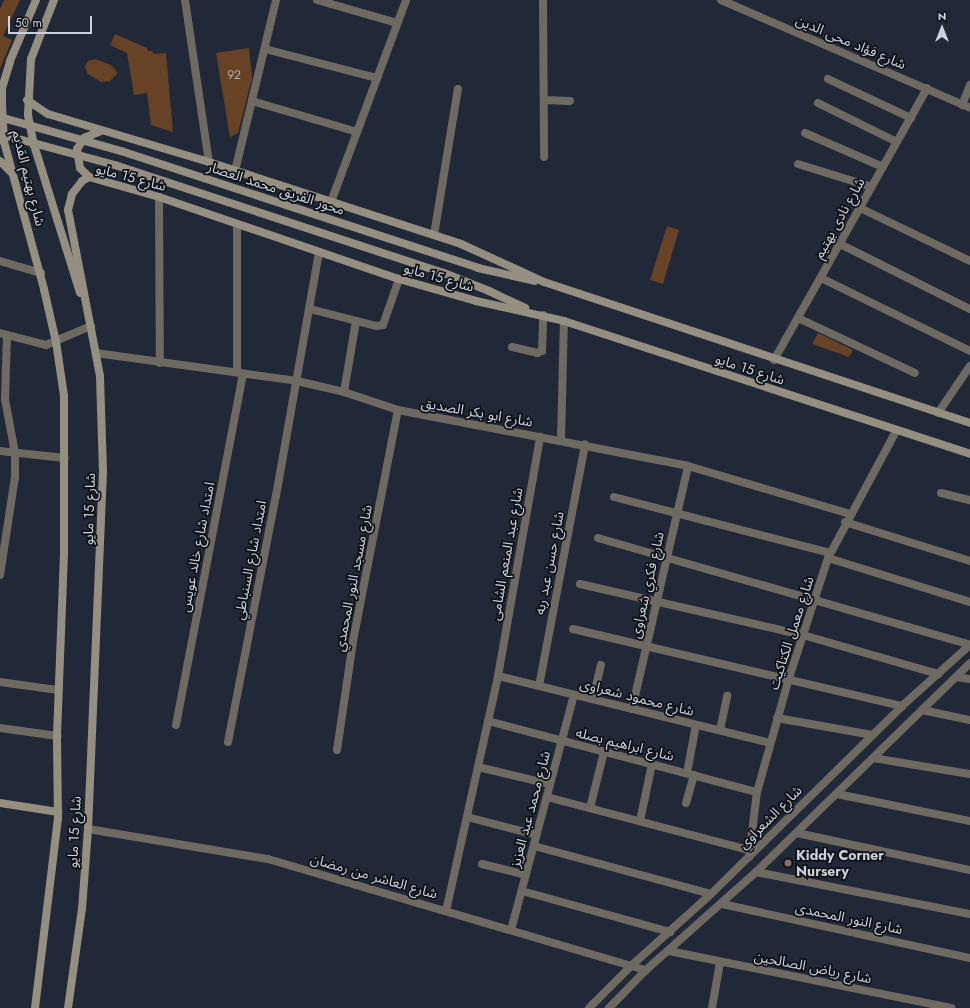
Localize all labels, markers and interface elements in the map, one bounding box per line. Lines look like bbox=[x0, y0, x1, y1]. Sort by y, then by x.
scale bar bbox=[10, 8, 94, 34]
north arrow bbox=[922, 8, 962, 48]
text: N bbox=[938, 8, 946, 24]
street label: شارع فؤاد محى الدين bbox=[793, 11, 909, 73]
text: 50 m bbox=[15, 14, 42, 32]
house number: 92 bbox=[227, 69, 241, 83]
street label: شارع بهتيم القديم bbox=[9, 128, 49, 228]
street label: محور الفريق محمد العصار bbox=[205, 158, 347, 218]
street label: شارع 15 مايو bbox=[94, 160, 168, 194]
street label: شارع نادى بهتيم bbox=[810, 175, 868, 261]
street label: شارع 15 مايو bbox=[402, 259, 476, 295]
street label: شارع 15 مايو bbox=[713, 350, 787, 388]
street label: شارع ابو بكر الصديق bbox=[420, 394, 534, 430]
street label: شارع 15 مايو bbox=[79, 473, 99, 545]
street label: امتداد شارع خالد عويس bbox=[176, 480, 218, 614]
street label: شارع عبد المنعم الشامى bbox=[486, 486, 526, 622]
street label: امتداد شارع السنباطي bbox=[230, 499, 270, 621]
street label: شارع مسجد النور المحمدي bbox=[331, 503, 375, 653]
street label: شارع حسن عبد ربه bbox=[531, 510, 567, 616]
street label: شارع فكري شعراوى bbox=[627, 530, 667, 640]
street label: شارع معمل الكتاكيت bbox=[765, 574, 817, 692]
street label: شارع محمود شعراوى bbox=[578, 675, 696, 719]
street label: شارع ابراهيم بصله bbox=[574, 724, 676, 764]
street label: شارع محمد عبد العزيز bbox=[506, 749, 554, 869]
street label: شارع الشعراوي bbox=[735, 782, 805, 852]
street label: شارع 15 مايو bbox=[64, 796, 84, 868]
place label: Kiddy Corner Nursery bbox=[796, 847, 884, 880]
street label: شارع العاشر من رمضان bbox=[309, 850, 439, 902]
marker: Kiddy Corner Nursery bbox=[783, 858, 793, 868]
street label: شارع النور المحمدى bbox=[794, 898, 904, 938]
street label: شارع رياض الصالحين bbox=[753, 947, 873, 987]

